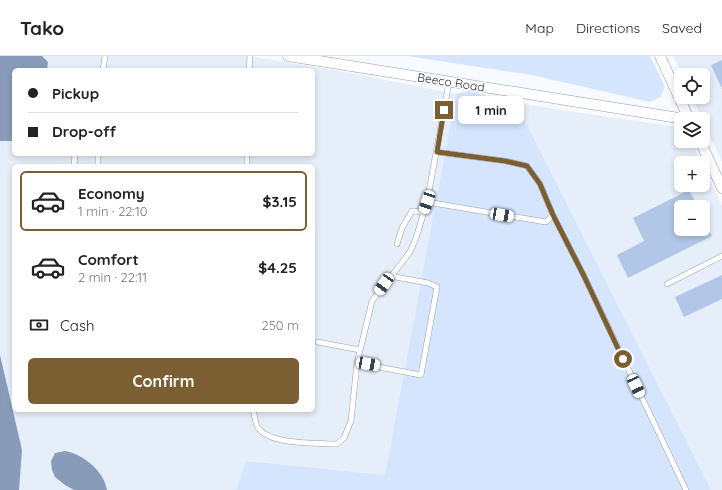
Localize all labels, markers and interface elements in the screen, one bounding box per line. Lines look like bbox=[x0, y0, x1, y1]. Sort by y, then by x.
text: Tako bbox=[20, 16, 64, 40]
text: Map bbox=[525, 19, 554, 37]
text: Directions bbox=[576, 19, 640, 37]
text: Saved bbox=[662, 19, 702, 37]
map controls bbox=[674, 68, 710, 236]
button: locate bbox=[674, 68, 710, 104]
street label: Beeco Road bbox=[416, 69, 486, 95]
text: Pickup bbox=[52, 84, 99, 103]
callout: 1 min bbox=[458, 96, 524, 124]
route end bbox=[435, 101, 453, 119]
text: 1 min bbox=[475, 102, 507, 118]
button: layers bbox=[674, 112, 710, 148]
text: Drop-off bbox=[52, 122, 116, 141]
button: + bbox=[674, 156, 710, 192]
icon: car bbox=[30, 183, 66, 219]
text: Economy bbox=[78, 184, 145, 203]
car bbox=[418, 189, 436, 215]
text: $3.15 bbox=[263, 192, 297, 211]
button: − bbox=[674, 200, 710, 236]
text: 1 min · 22:10 bbox=[78, 203, 148, 219]
car bbox=[489, 207, 515, 223]
icon: car bbox=[30, 249, 66, 285]
text: Comfort bbox=[78, 250, 139, 269]
text: $4.25 bbox=[258, 258, 297, 277]
text: 2 min · 22:11 bbox=[78, 269, 147, 285]
car bbox=[372, 271, 396, 297]
icon: cash bbox=[28, 314, 50, 336]
text: Cash bbox=[60, 316, 94, 335]
text: 250 m bbox=[262, 317, 299, 333]
route start bbox=[614, 350, 632, 368]
car bbox=[355, 356, 381, 372]
button: Confirm bbox=[28, 358, 299, 404]
car bbox=[625, 373, 647, 399]

